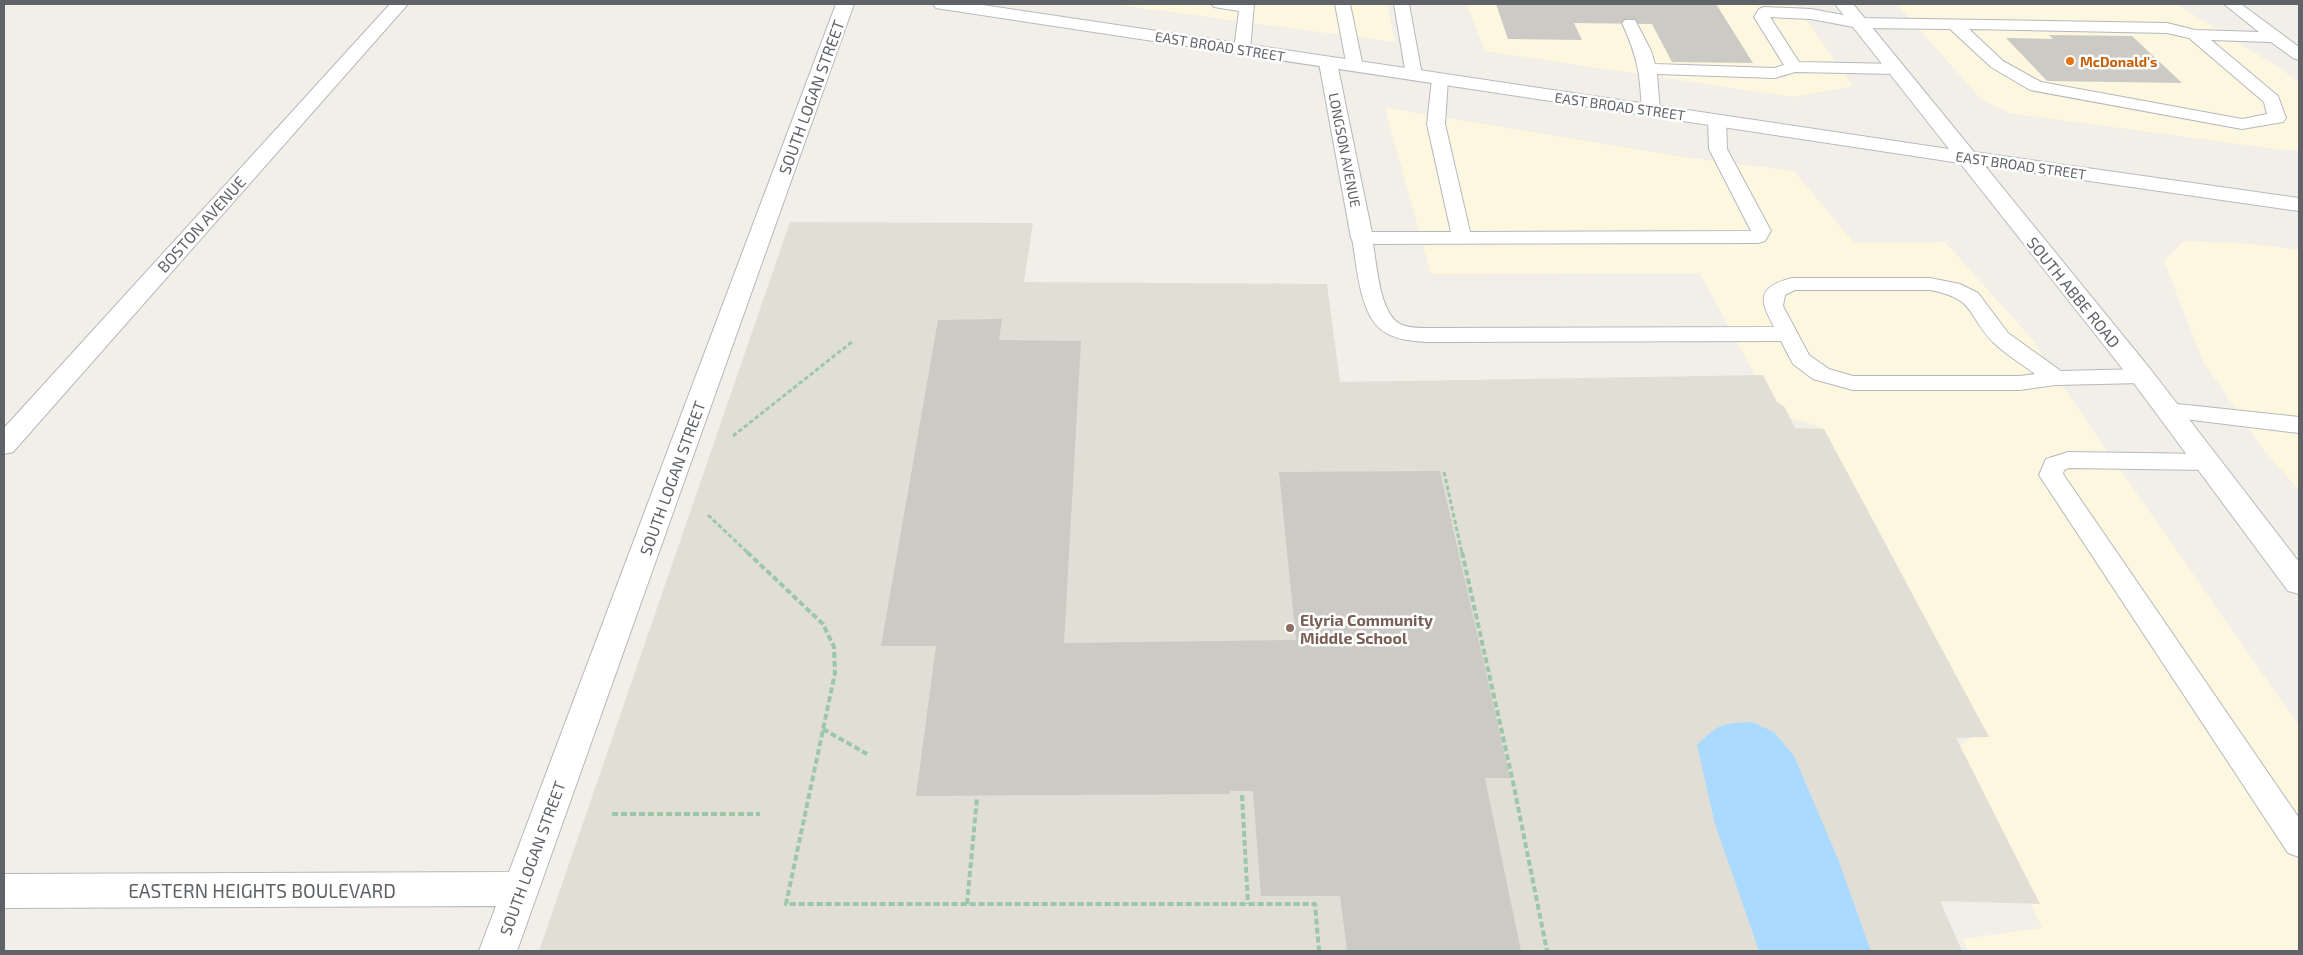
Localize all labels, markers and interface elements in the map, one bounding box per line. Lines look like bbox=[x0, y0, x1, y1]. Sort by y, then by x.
street label: SOUTH LOGAN STREET bbox=[774, 17, 848, 177]
street label: EAST BROAD STREET bbox=[1154, 27, 1286, 65]
place label: McDonald's bbox=[2080, 53, 2158, 70]
marker: McDonald's bbox=[2064, 55, 2076, 67]
street label: EAST BROAD STREET bbox=[1554, 88, 1686, 124]
street label: LONGSON AVENUE bbox=[1326, 91, 1364, 209]
street label: EAST BROAD STREET bbox=[1955, 147, 2087, 183]
street label: BOSTON AVENUE bbox=[153, 172, 249, 276]
street label: SOUTH ABBE ROAD bbox=[2024, 233, 2124, 351]
street label: SOUTH LOGAN STREET bbox=[635, 398, 709, 558]
place label: Elyria Community Middle School bbox=[1300, 610, 1433, 647]
marker: Elyria Community Middle School bbox=[1284, 622, 1296, 634]
street label: SOUTH LOGAN STREET bbox=[495, 778, 569, 938]
street label: EASTERN HEIGHTS BOULEVARD bbox=[128, 879, 396, 902]

